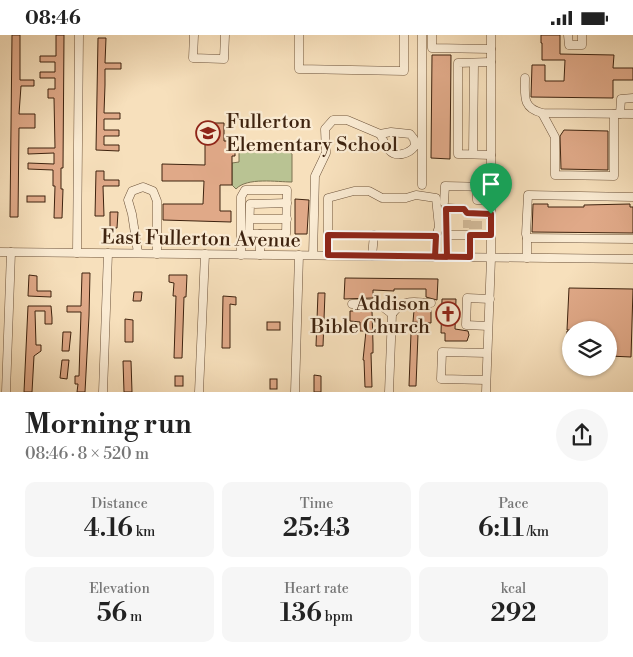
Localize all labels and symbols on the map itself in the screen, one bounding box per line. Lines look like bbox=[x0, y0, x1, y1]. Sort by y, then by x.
place label: Fullerton Elementary School bbox=[226, 110, 398, 158]
school or university icon: Fullerton Elementary School bbox=[195, 120, 221, 146]
pin bbox=[470, 163, 512, 214]
street label: East Fullerton Avenue bbox=[101, 225, 301, 254]
place label: Addison Bible Church bbox=[309, 292, 430, 340]
church icon: Addison Bible Church bbox=[435, 301, 461, 327]

